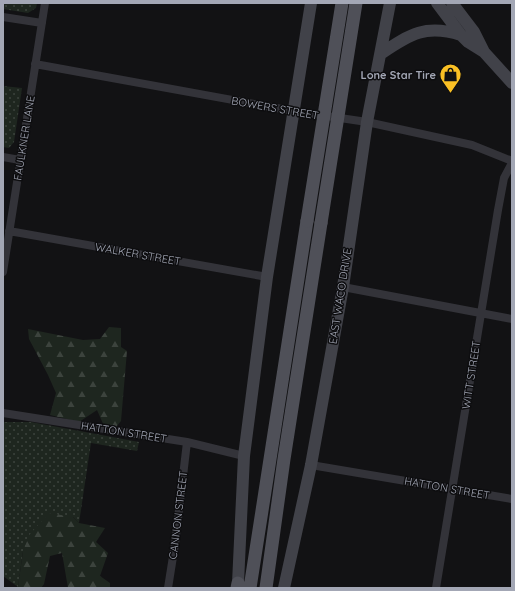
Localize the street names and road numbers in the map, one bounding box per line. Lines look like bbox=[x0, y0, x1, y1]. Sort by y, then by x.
street label: BOWERS STREET bbox=[230, 93, 320, 123]
street label: FAULKNER LANE bbox=[10, 95, 38, 181]
street label: WALKER STREET bbox=[94, 240, 182, 268]
street label: EAST WACO DRIVE bbox=[326, 247, 354, 345]
street label: WITT STREET bbox=[459, 339, 483, 410]
street label: HATTON STREET bbox=[80, 418, 168, 446]
street label: CANNON STREET bbox=[166, 470, 190, 560]
street label: HATTON STREET bbox=[403, 474, 491, 502]

